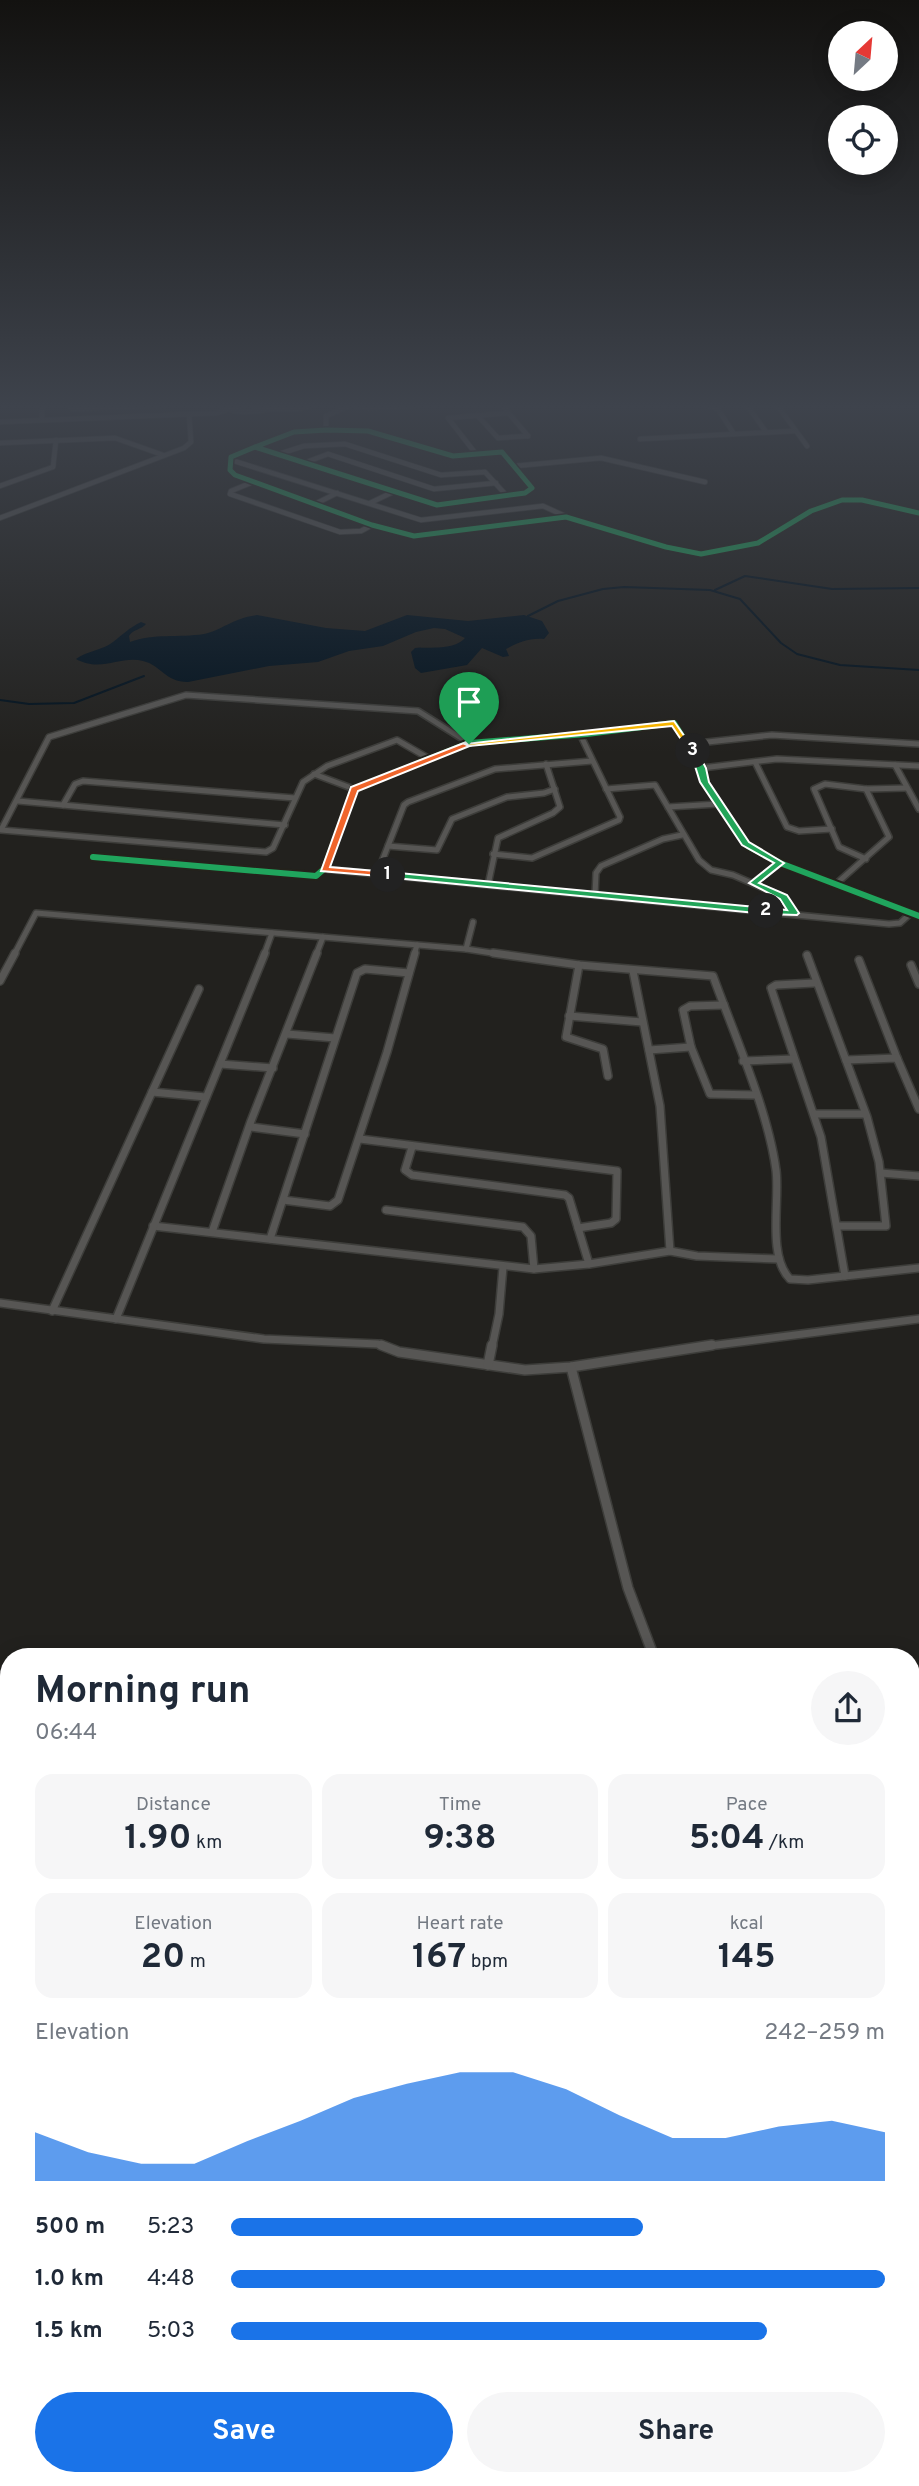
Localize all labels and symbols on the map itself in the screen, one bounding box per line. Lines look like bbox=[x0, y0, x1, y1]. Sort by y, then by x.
north arrow bbox=[828, 21, 898, 91]
pin bbox=[439, 672, 499, 744]
pin: 3 bbox=[676, 734, 710, 768]
pin: 1 bbox=[370, 858, 406, 892]
pin: 2 bbox=[748, 894, 784, 928]

